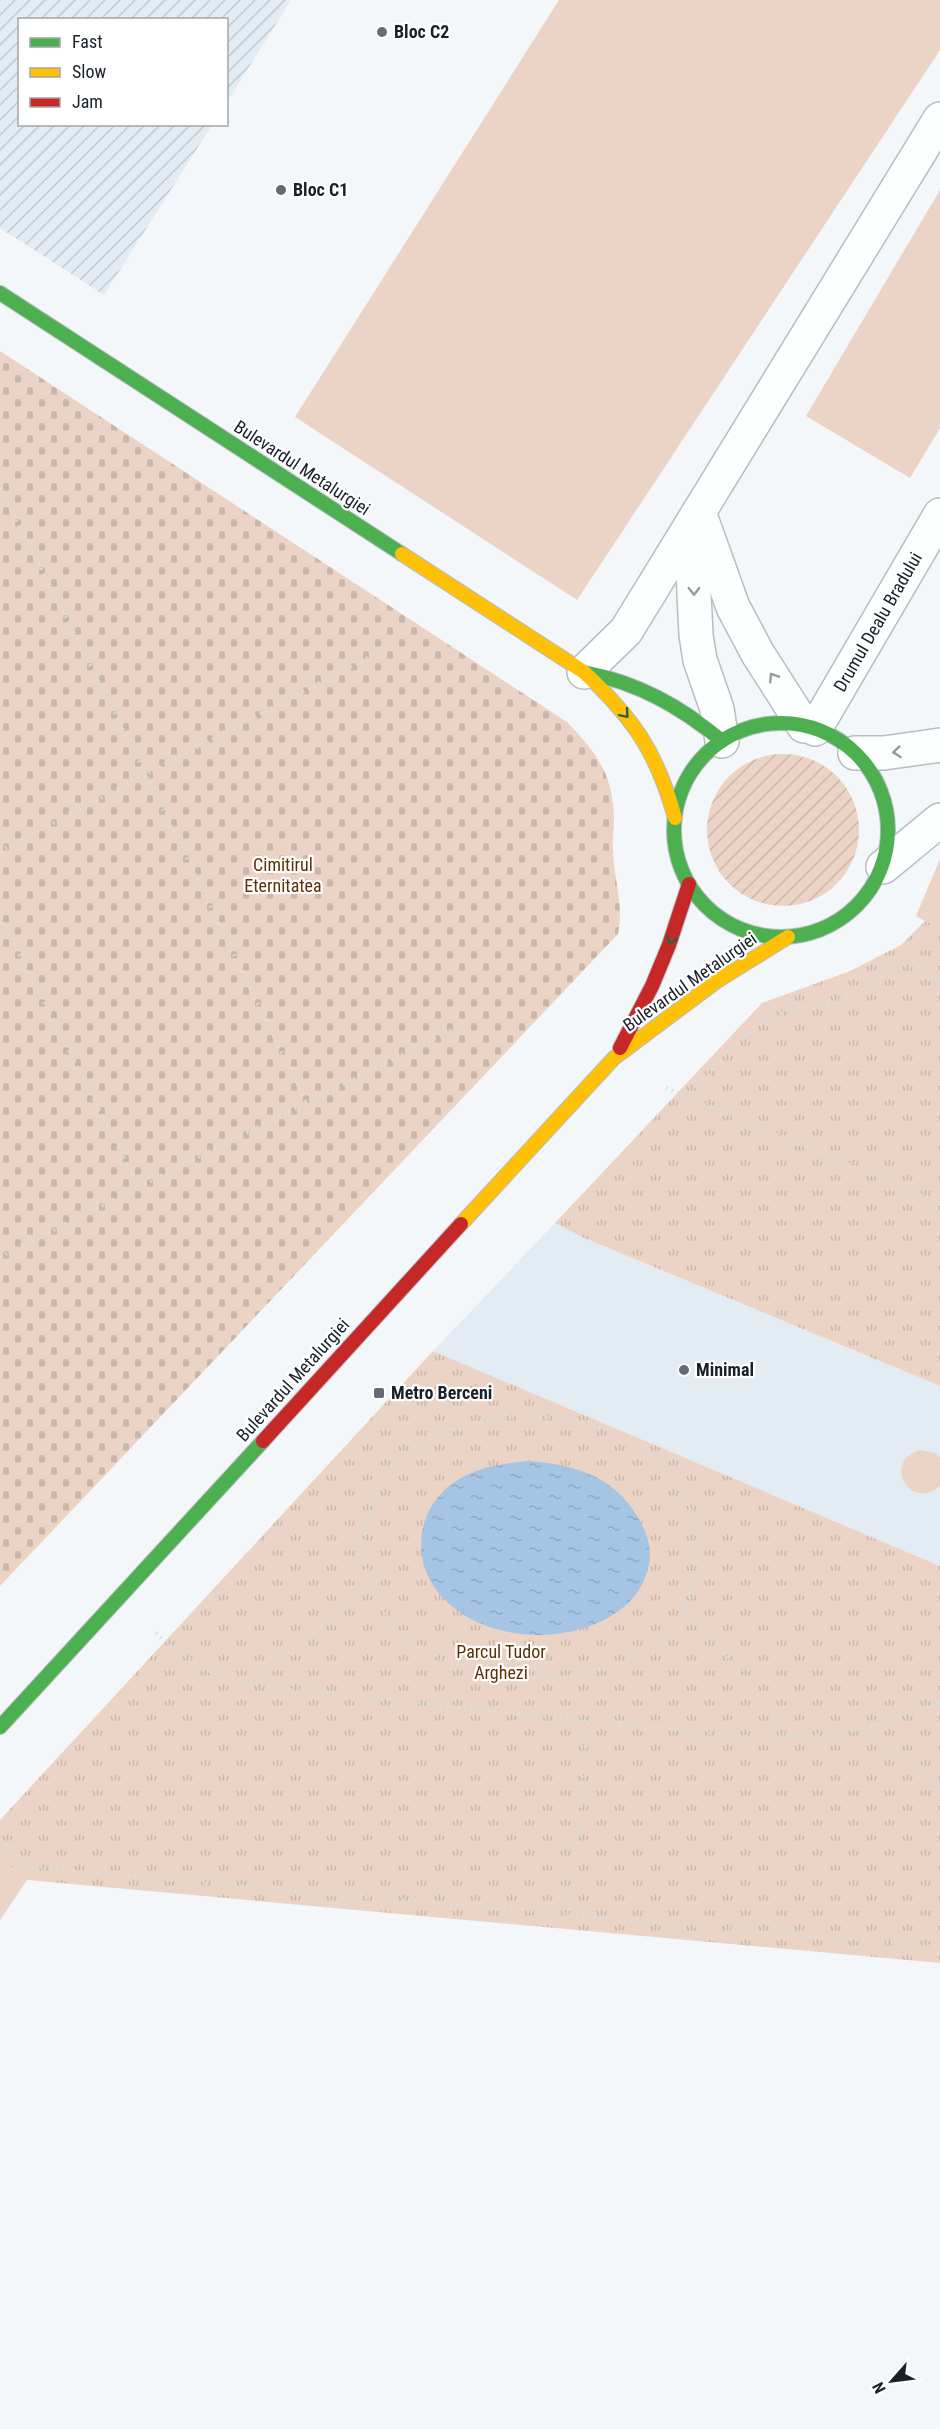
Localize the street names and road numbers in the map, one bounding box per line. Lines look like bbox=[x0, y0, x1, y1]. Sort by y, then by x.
street label: Bulevardul Metalurgiei bbox=[230, 416, 374, 519]
street label: Drumul Dealu Bradului bbox=[829, 548, 926, 695]
street label: Bulevardul Metalurgiei bbox=[619, 928, 760, 1036]
street label: Bulevardul Metalurgiei bbox=[232, 1314, 353, 1445]

